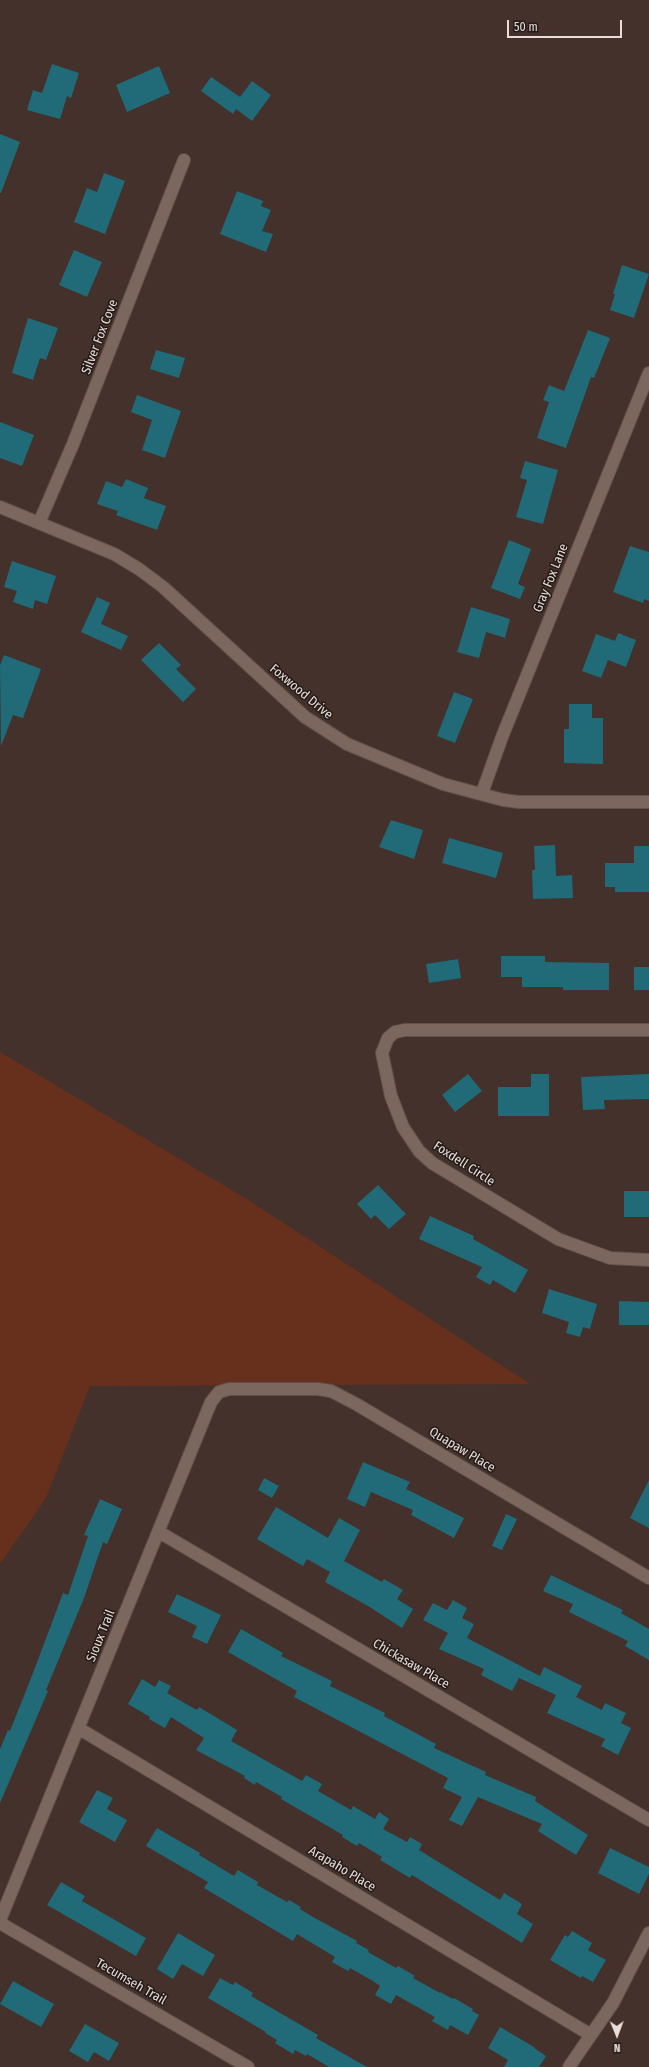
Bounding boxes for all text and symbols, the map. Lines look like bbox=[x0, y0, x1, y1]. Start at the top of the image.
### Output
scale bar bbox=[509, 12, 624, 38]
text: 50 m bbox=[514, 20, 538, 34]
street label: Silver Fox Cove bbox=[79, 297, 121, 377]
street label: Gray Fox Lane bbox=[530, 541, 572, 615]
street label: Foxwood Drive bbox=[266, 661, 336, 723]
street label: Foxdell Circle bbox=[430, 1138, 498, 1190]
street label: Quapaw Place bbox=[426, 1424, 498, 1476]
street label: Sioux Trail bbox=[83, 1608, 119, 1664]
street label: Chickasaw Place bbox=[370, 1636, 452, 1692]
street label: Arapaho Place bbox=[306, 1843, 378, 1895]
street label: Tecumseh Trail bbox=[93, 1956, 169, 2008]
north arrow bbox=[597, 2015, 637, 2055]
text: N bbox=[614, 2041, 621, 2054]

